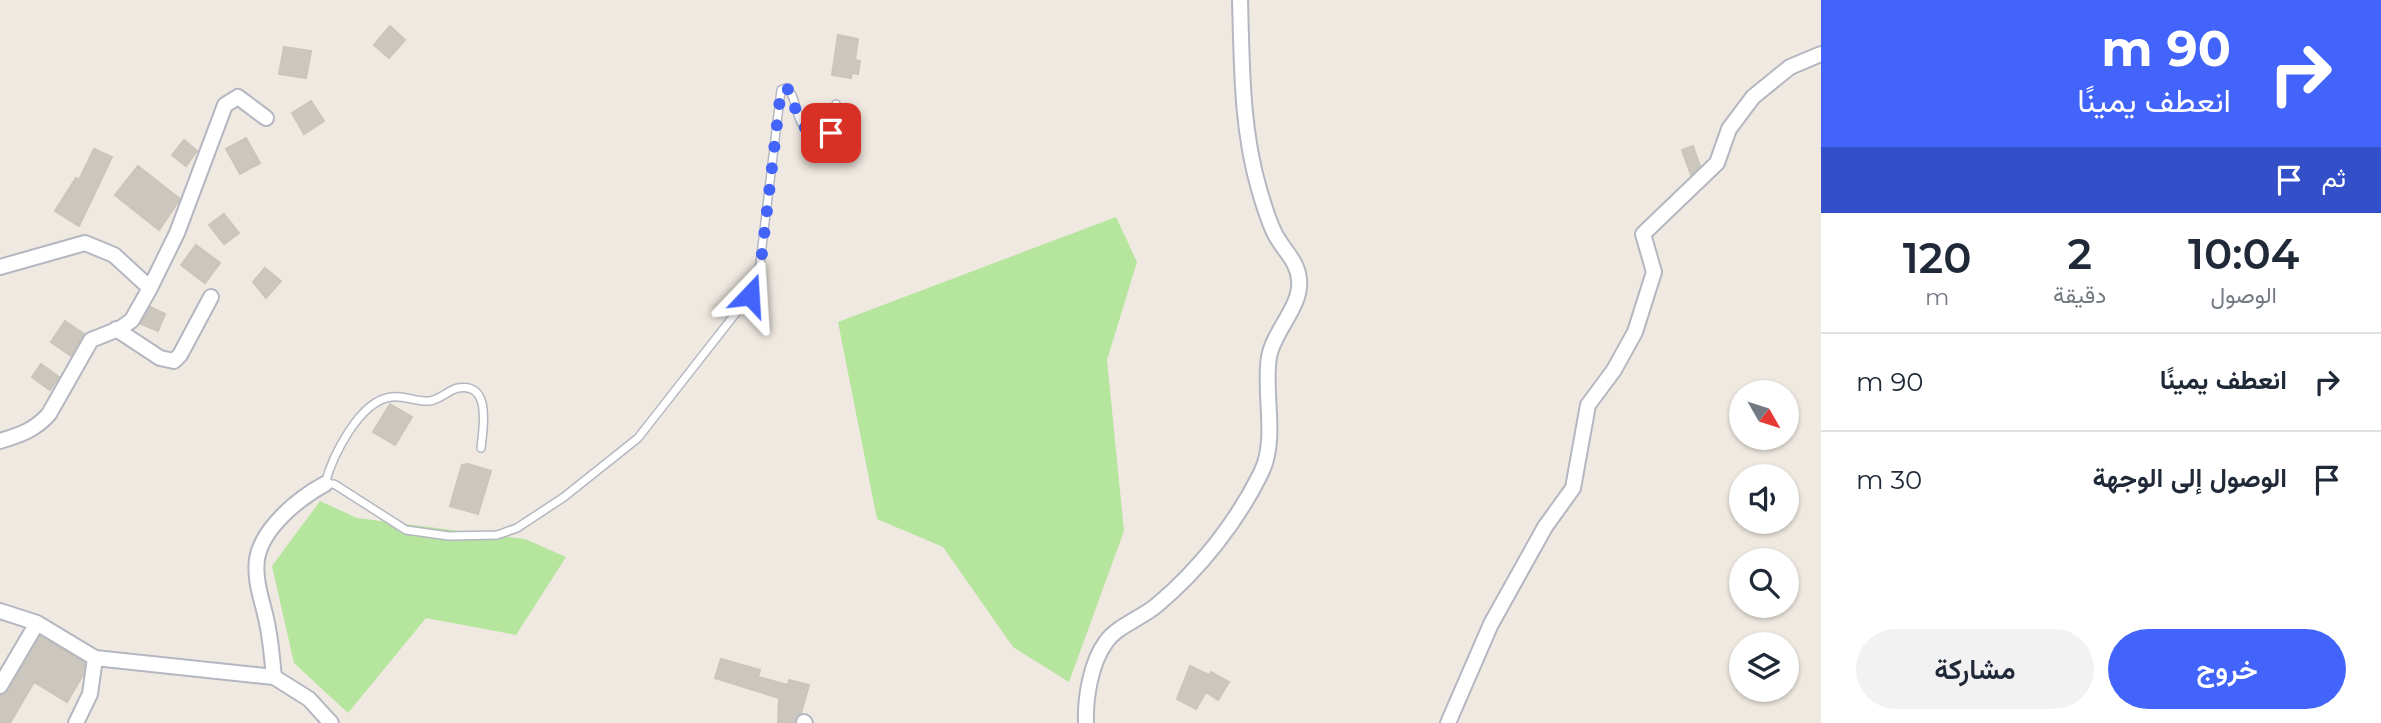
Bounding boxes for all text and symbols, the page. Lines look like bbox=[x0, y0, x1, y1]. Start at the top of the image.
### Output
text: 90 m bbox=[2101, 19, 2231, 78]
icon: right bbox=[2255, 28, 2346, 119]
text: انعطف يمينًا bbox=[2077, 81, 2231, 120]
pin bbox=[801, 103, 861, 163]
icon: arrive bbox=[812, 114, 850, 152]
icon: arrive bbox=[2270, 161, 2308, 199]
text: ثم bbox=[2322, 162, 2346, 194]
text: 2 bbox=[2068, 228, 2092, 280]
text: 10:04 bbox=[2188, 228, 2299, 280]
text: 120 bbox=[1903, 232, 1971, 284]
position arrow bbox=[713, 258, 787, 332]
text: دقيقة bbox=[2053, 281, 2106, 309]
text: الوصول bbox=[2210, 281, 2277, 309]
text: m bbox=[1925, 283, 1949, 311]
icon: right bbox=[2308, 363, 2346, 401]
text: انعطف يمينًا bbox=[2160, 364, 2287, 396]
text: 90 m bbox=[1856, 366, 1923, 398]
north arrow bbox=[1729, 380, 1799, 450]
map controls bbox=[1729, 380, 1799, 702]
icon: arrive bbox=[2308, 461, 2346, 499]
text: الوصول إلى الوجهة bbox=[2093, 462, 2287, 494]
button: sound bbox=[1729, 464, 1799, 534]
text: 30 m bbox=[1856, 464, 1922, 496]
button: search bbox=[1729, 548, 1799, 618]
button: مشاركة bbox=[1856, 629, 2094, 709]
button: خروج bbox=[2108, 629, 2346, 709]
button: layers bbox=[1729, 632, 1799, 702]

